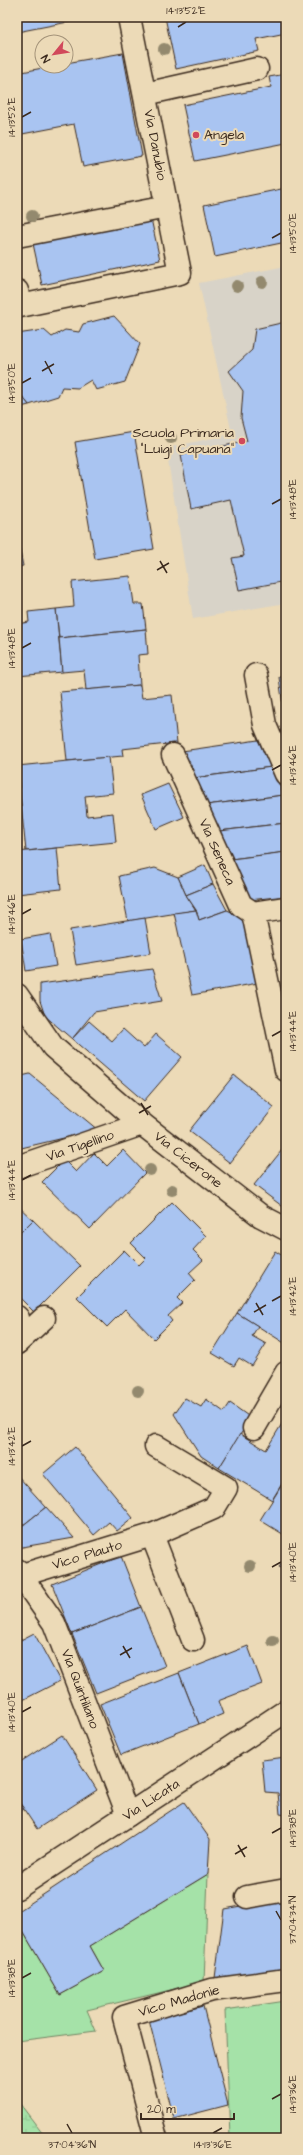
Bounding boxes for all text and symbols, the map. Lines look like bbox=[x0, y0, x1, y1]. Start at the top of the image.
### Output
text: 14°13'52"E bbox=[166, 4, 206, 18]
north arrow bbox=[34, 34, 74, 74]
text: N bbox=[38, 52, 54, 65]
text: 14°13'52"E bbox=[5, 97, 19, 137]
street label: Via Danubio bbox=[138, 108, 172, 182]
place label: Angela bbox=[204, 125, 244, 145]
marker: Angela bbox=[191, 130, 201, 140]
text: 14°13'50"E bbox=[286, 213, 300, 253]
text: 14°13'50"E bbox=[5, 363, 19, 403]
place label: Scuola Primaria "Luigi Capuana" bbox=[132, 423, 234, 459]
marker: Scuola Primaria "Luigi Capuana" bbox=[237, 436, 247, 446]
text: 14°13'48"E bbox=[286, 479, 300, 519]
text: 14°13'48"E bbox=[5, 628, 19, 668]
text: 14°13'46"E bbox=[286, 745, 300, 785]
street label: Via Seneca bbox=[193, 816, 241, 888]
text: 14°13'46"E bbox=[5, 894, 19, 934]
text: 14°13'44"E bbox=[286, 1011, 300, 1051]
street label: Via Tigellino bbox=[43, 1125, 117, 1167]
street label: Via Cicerone bbox=[149, 1127, 227, 1193]
text: 14°13'44"E bbox=[5, 1160, 19, 1200]
text: 14°13'42"E bbox=[286, 1276, 300, 1316]
text: 14°13'42"E bbox=[5, 1426, 19, 1466]
street label: Vico Plauto bbox=[50, 1535, 125, 1575]
text: 14°13'40"E bbox=[286, 1542, 300, 1582]
street label: Via Quintiliano bbox=[56, 1646, 104, 1732]
text: 14°13'40"E bbox=[5, 1692, 19, 1732]
street label: Via Licata bbox=[119, 1774, 183, 1826]
text: 14°13'38"E bbox=[286, 1809, 300, 1847]
text: 37°04'34"N bbox=[286, 1896, 300, 1944]
text: 14°13'38"E bbox=[5, 1959, 19, 1997]
street label: Vico Madonie bbox=[136, 1980, 222, 2022]
text: 14°13'36"E bbox=[286, 2075, 300, 2113]
scale bar bbox=[141, 2095, 234, 2121]
text: 20 m bbox=[147, 2101, 176, 2118]
text: 37°04'36"N bbox=[48, 2138, 96, 2152]
text: 14°13'36"E bbox=[194, 2138, 232, 2152]

